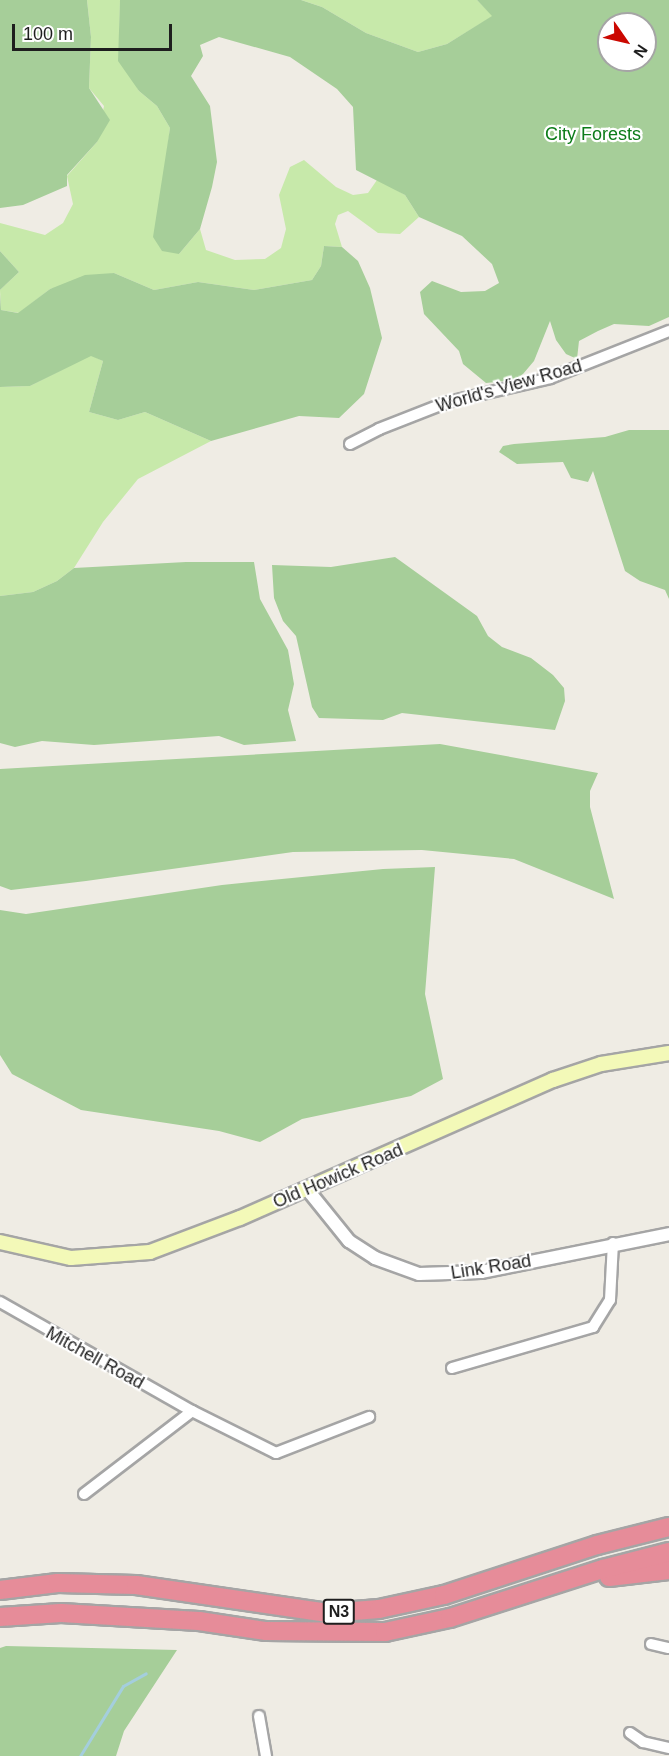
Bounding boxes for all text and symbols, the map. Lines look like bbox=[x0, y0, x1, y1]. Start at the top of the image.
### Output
scale bar bbox=[15, 12, 176, 50]
north arrow bbox=[597, 12, 657, 72]
text: 100 m bbox=[23, 24, 73, 44]
text: N bbox=[630, 42, 651, 61]
park label: City Forests bbox=[545, 123, 641, 145]
street label: World's View Road bbox=[434, 355, 584, 417]
street label: Old Howick Road bbox=[270, 1139, 406, 1213]
street label: Link Road bbox=[449, 1250, 533, 1284]
street label: Mitchell Road bbox=[42, 1322, 148, 1394]
road number: N3 bbox=[322, 1599, 356, 1625]

